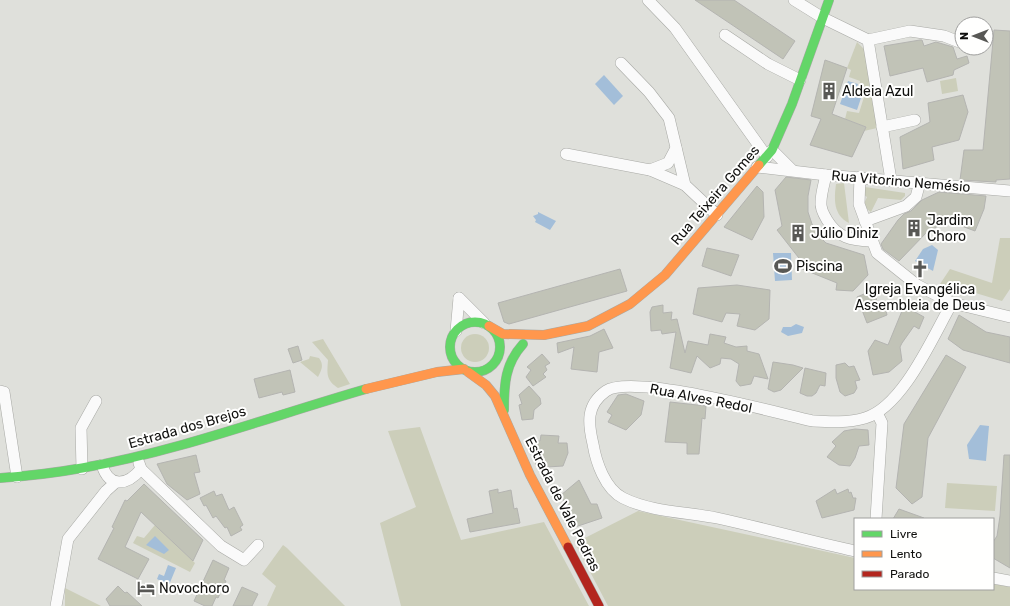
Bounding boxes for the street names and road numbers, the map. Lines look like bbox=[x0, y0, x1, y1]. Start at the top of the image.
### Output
street label: Rua Teixeira Gomes bbox=[668, 142, 763, 249]
street label: Rua Vitorino Nemésio bbox=[831, 167, 971, 196]
street label: Rua Alves Redol bbox=[648, 380, 753, 417]
street label: Estrada dos Brejos bbox=[126, 403, 248, 452]
street label: Estrada de Vale Pedras bbox=[521, 434, 604, 574]

